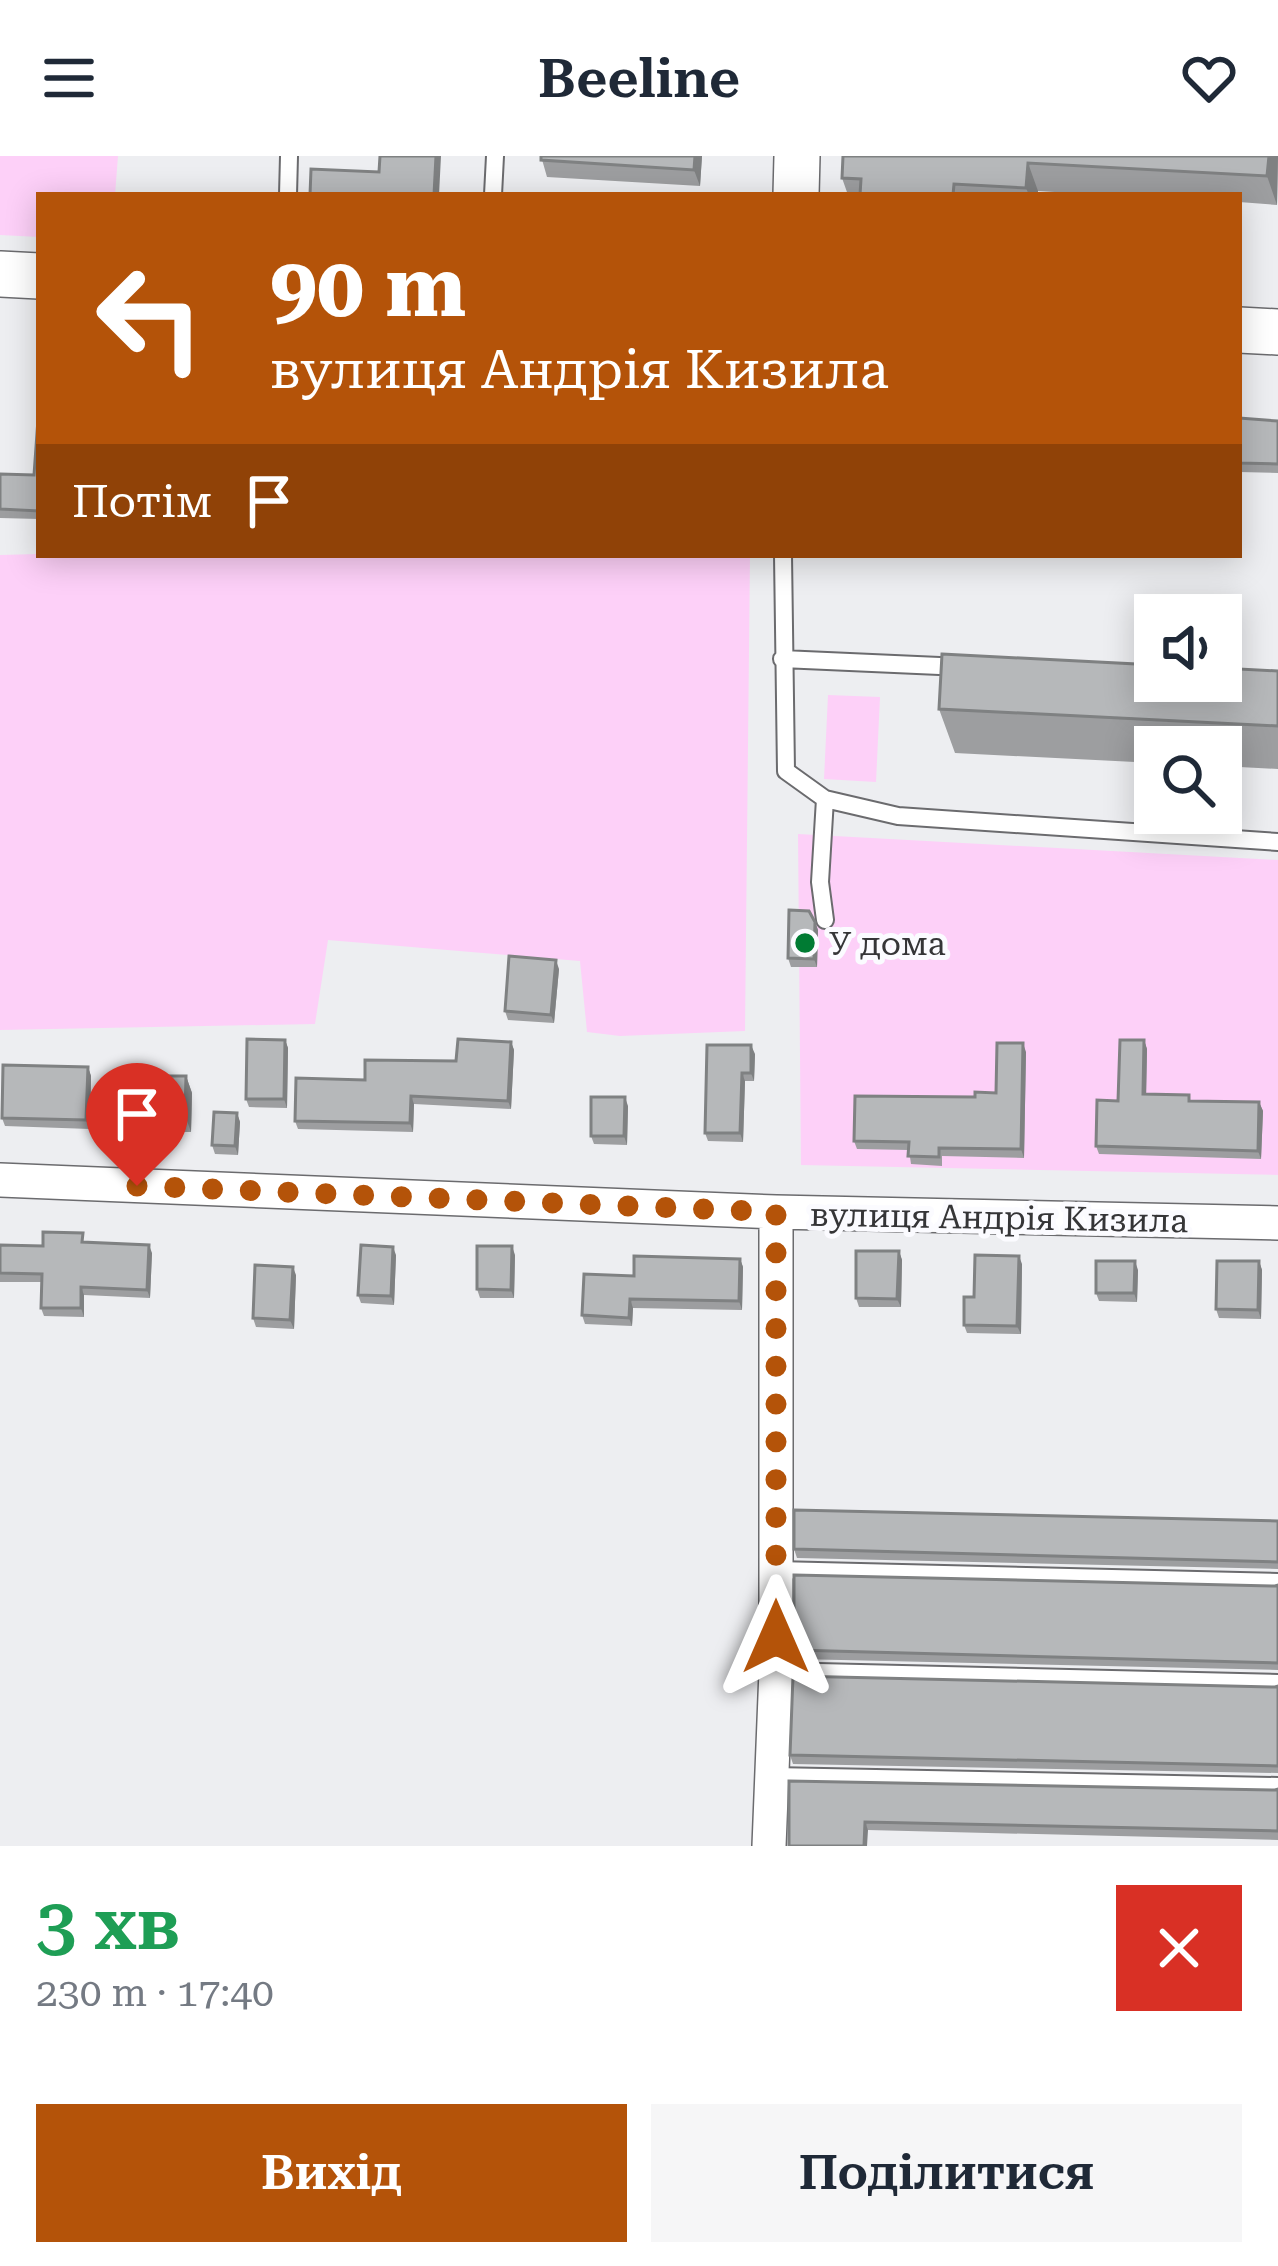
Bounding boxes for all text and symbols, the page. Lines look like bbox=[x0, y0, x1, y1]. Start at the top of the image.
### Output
icon: menu bbox=[36, 45, 102, 111]
icon: heart bbox=[1176, 45, 1242, 111]
text: Beeline bbox=[538, 47, 740, 110]
text: 90 m bbox=[270, 238, 466, 336]
icon: left bbox=[72, 240, 228, 396]
text: вулиця Андрія Кизила bbox=[270, 338, 889, 401]
icon: arrive bbox=[236, 468, 302, 534]
text: Потім bbox=[72, 475, 212, 528]
map controls bbox=[1134, 594, 1242, 834]
button: sound bbox=[1134, 594, 1242, 702]
button: search bbox=[1134, 726, 1242, 834]
place label: У дома bbox=[829, 924, 946, 963]
marker: У дома bbox=[792, 930, 818, 956]
pin bbox=[86, 1063, 188, 1186]
icon: arrive bbox=[104, 1081, 170, 1147]
street label: вулиця Андрія Кизила bbox=[810, 1195, 1188, 1240]
position arrow bbox=[713, 1574, 839, 1700]
text: 3 хв bbox=[36, 1882, 180, 1967]
button: close bbox=[1116, 1885, 1242, 2011]
text: 230 m · 17:40 bbox=[36, 1970, 274, 2016]
button: Вихід bbox=[36, 2104, 627, 2242]
button: Поділитися bbox=[651, 2104, 1242, 2242]

